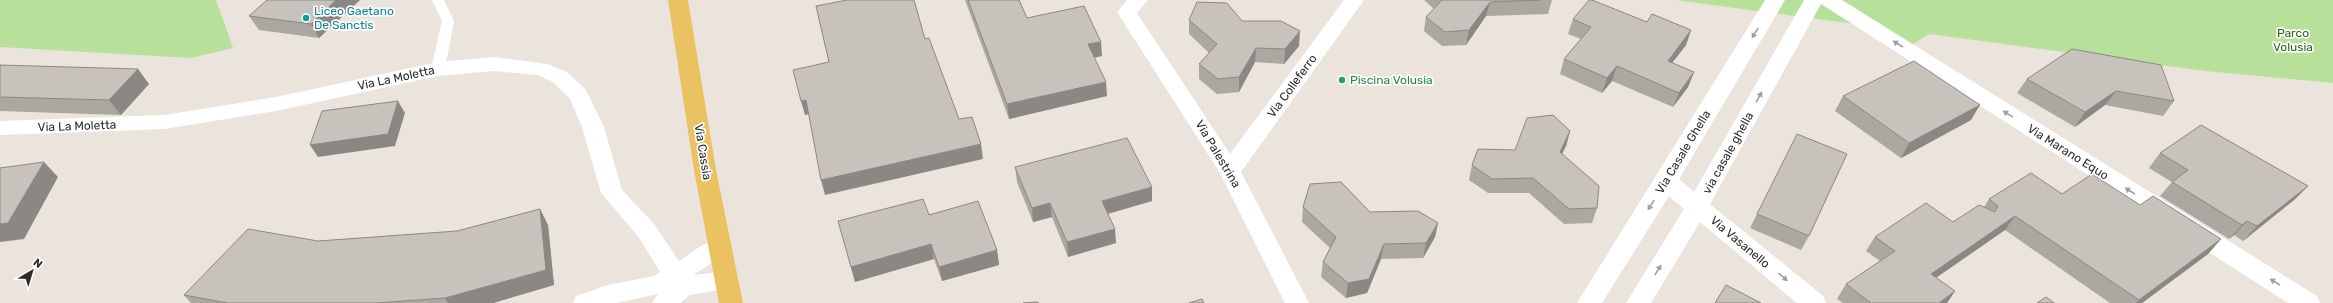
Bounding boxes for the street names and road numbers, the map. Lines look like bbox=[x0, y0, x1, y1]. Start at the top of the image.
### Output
street label: Via Colleferro bbox=[1264, 52, 1320, 120]
street label: Via La Moletta bbox=[356, 63, 436, 93]
street label: Via Casale Ghella bbox=[1653, 108, 1713, 196]
street label: via casale ghella bbox=[1700, 110, 1756, 196]
street label: Via La Moletta bbox=[37, 118, 117, 134]
street label: Via Palestrina bbox=[1192, 118, 1244, 190]
street label: Via Marano Equo bbox=[2025, 121, 2111, 183]
street label: Via Cassia bbox=[692, 123, 714, 181]
street label: Via Vasanello bbox=[1707, 213, 1773, 271]

